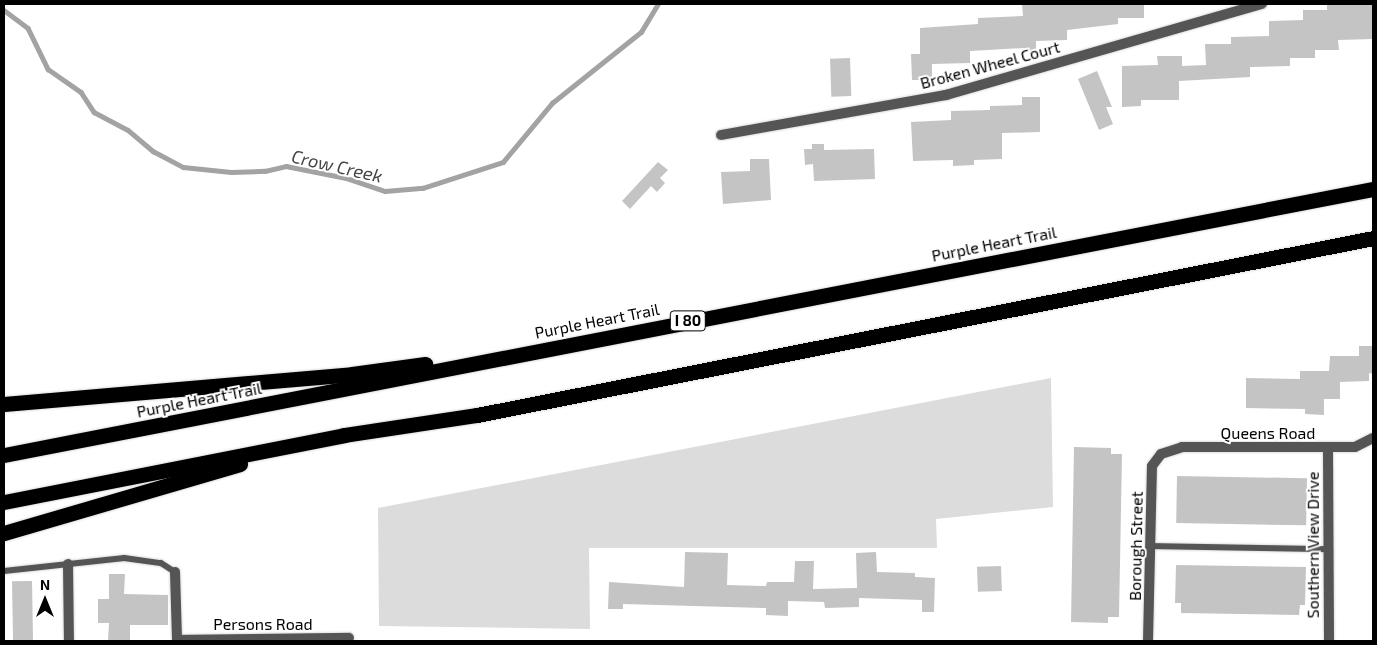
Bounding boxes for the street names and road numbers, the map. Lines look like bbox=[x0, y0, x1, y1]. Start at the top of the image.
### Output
street label: Broken Wheel Court bbox=[918, 37, 1062, 93]
street label: Purple Heart Trail bbox=[930, 222, 1058, 266]
street label: Purple Heart Trail bbox=[533, 299, 661, 343]
road number: I 80 bbox=[669, 308, 707, 334]
street label: Purple Heart Trail bbox=[135, 378, 263, 422]
street label: Queens Road bbox=[1221, 423, 1315, 443]
street label: Southern View Drive bbox=[1303, 471, 1323, 619]
street label: Borough Street bbox=[1125, 491, 1147, 601]
street label: Persons Road bbox=[213, 614, 313, 634]

